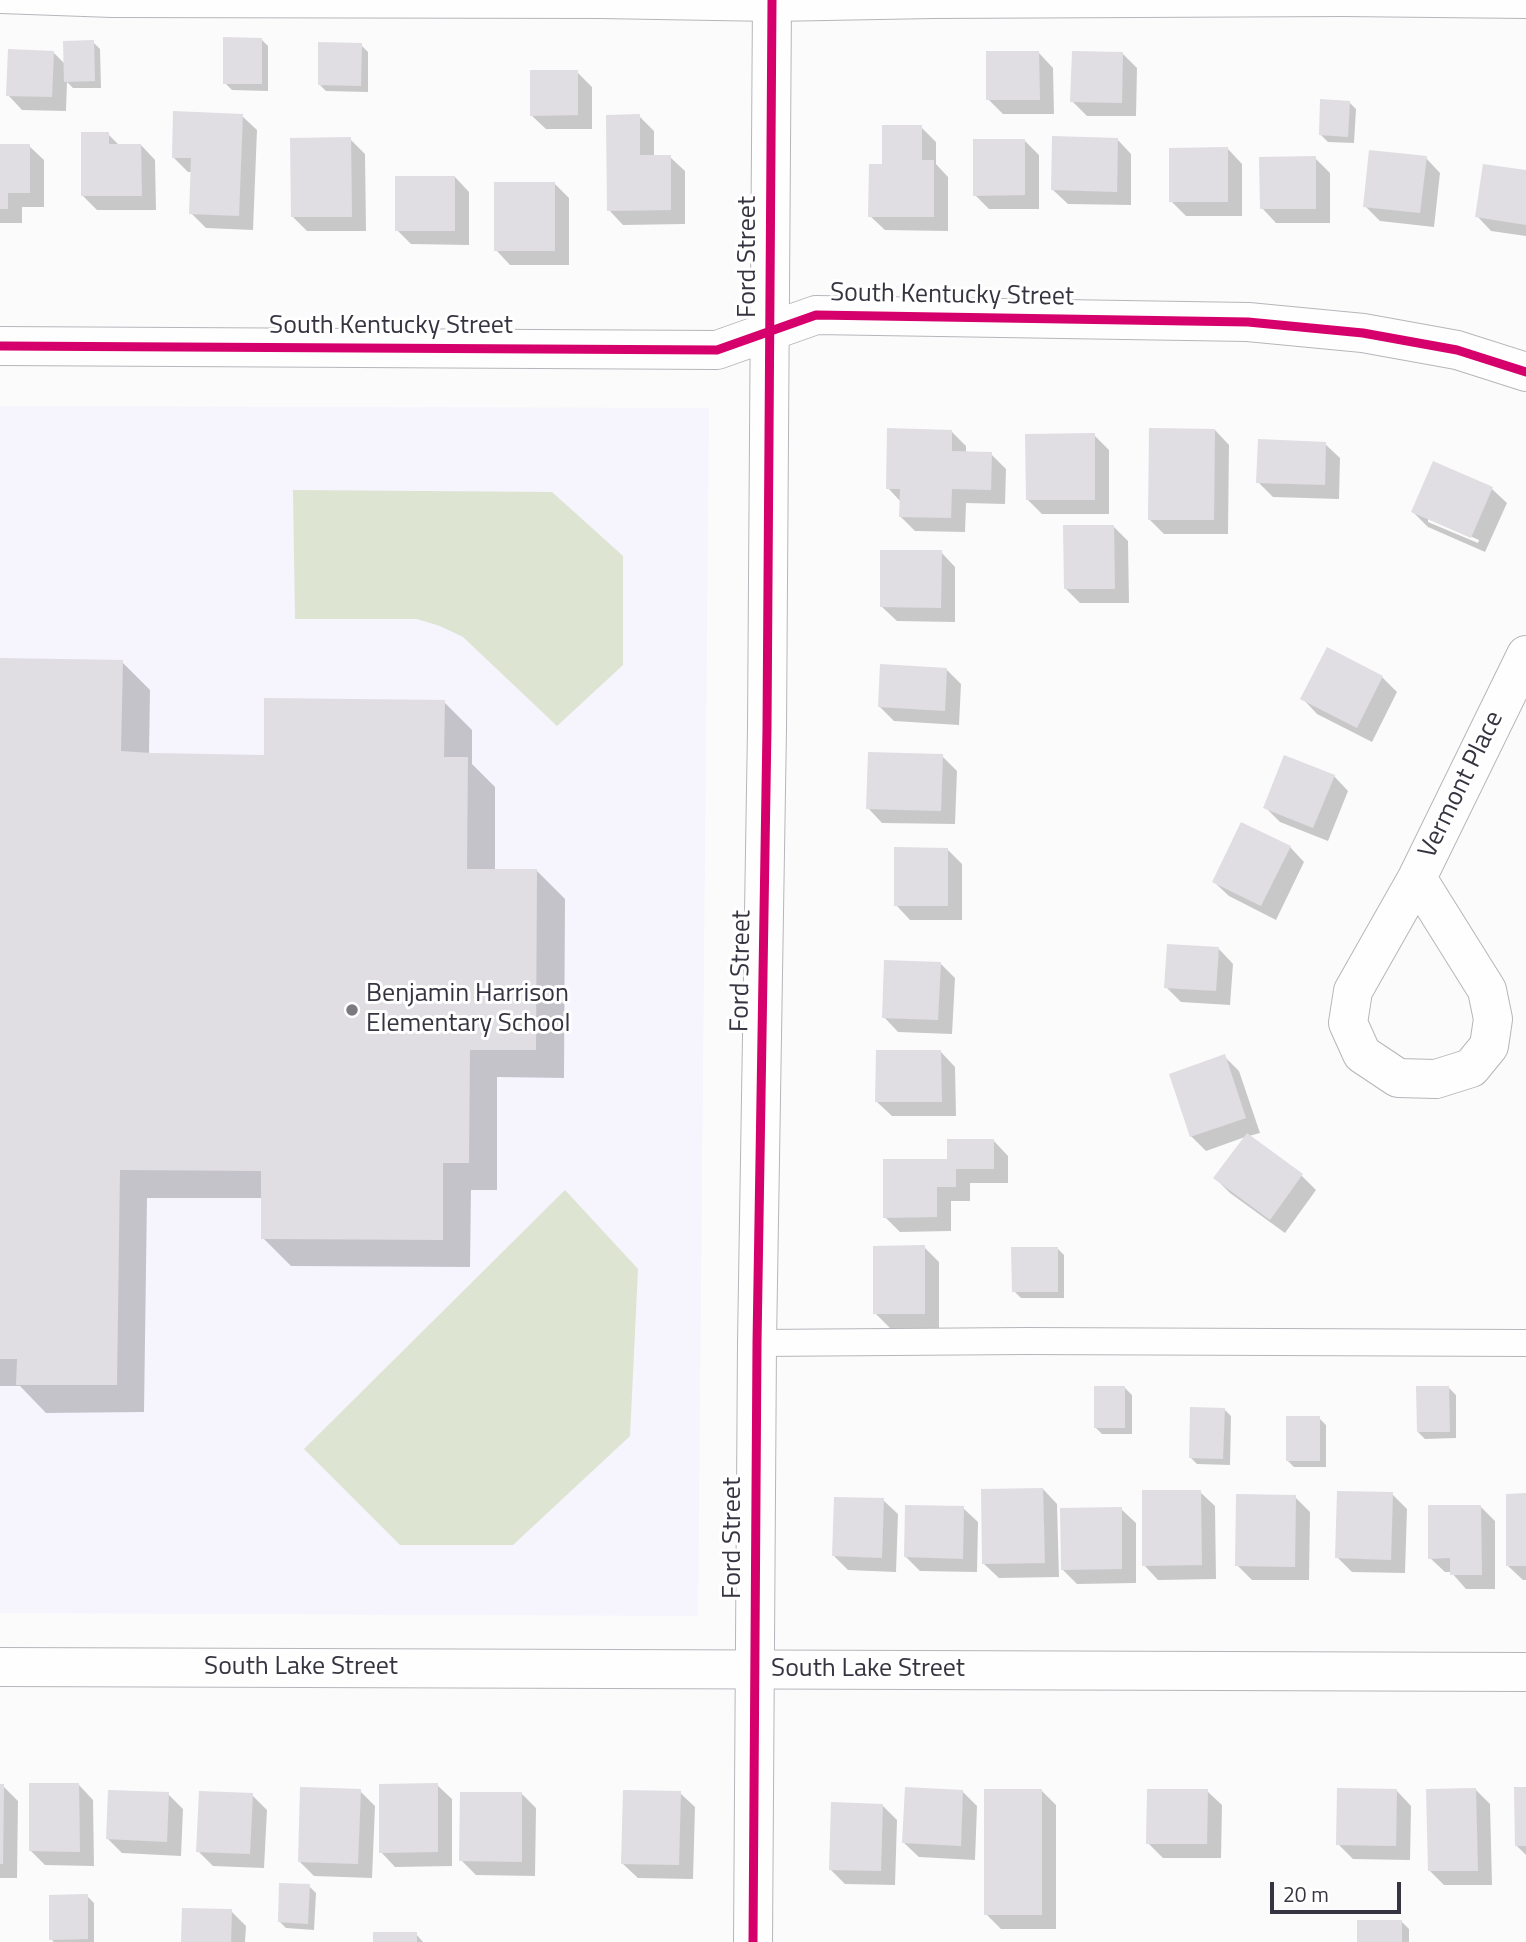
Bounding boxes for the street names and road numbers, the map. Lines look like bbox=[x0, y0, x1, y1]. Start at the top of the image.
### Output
street label: Ford Street bbox=[733, 196, 765, 318]
street label: South Kentucky Street bbox=[830, 278, 1074, 314]
street label: South Kentucky Street bbox=[269, 311, 513, 343]
street label: Vermont Place bbox=[1413, 707, 1511, 863]
street label: Ford Street bbox=[725, 910, 759, 1032]
street label: Ford Street bbox=[718, 1477, 750, 1599]
street label: South Lake Street bbox=[204, 1652, 398, 1684]
street label: South Lake Street bbox=[771, 1654, 965, 1686]

